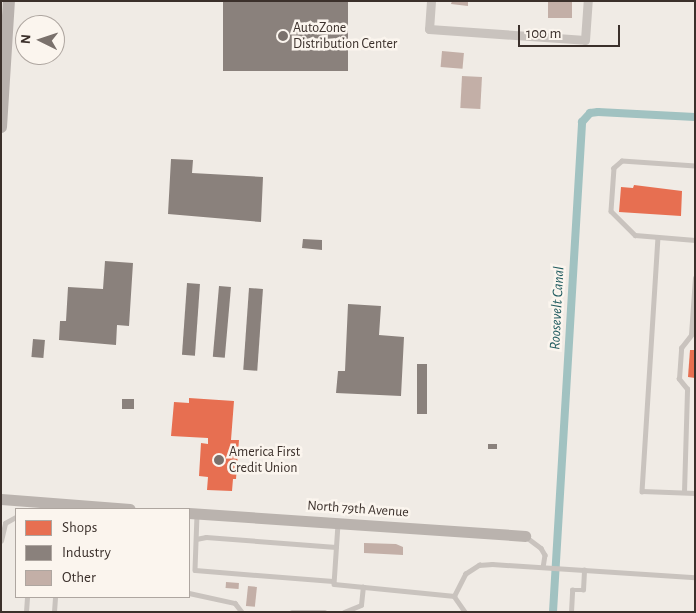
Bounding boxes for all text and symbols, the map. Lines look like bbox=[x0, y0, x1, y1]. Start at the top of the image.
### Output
north arrow bbox=[15, 15, 65, 65]
scale bar bbox=[521, 15, 624, 47]
place label: AutoZone Distribution Center bbox=[293, 20, 397, 52]
text: 100 m bbox=[526, 26, 561, 41]
marker: AutoZone Distribution Center bbox=[277, 30, 289, 42]
text: N bbox=[19, 34, 33, 44]
water label: Roosevelt Canal bbox=[546, 266, 568, 350]
place label: America First Credit Union bbox=[229, 444, 300, 477]
marker: America First Credit Union bbox=[213, 454, 225, 466]
street label: North 79th Avenue bbox=[307, 497, 409, 521]
legend bbox=[15, 508, 190, 598]
text: Shops bbox=[62, 520, 97, 535]
text: Industry bbox=[62, 545, 111, 560]
text: Other bbox=[62, 570, 96, 585]

